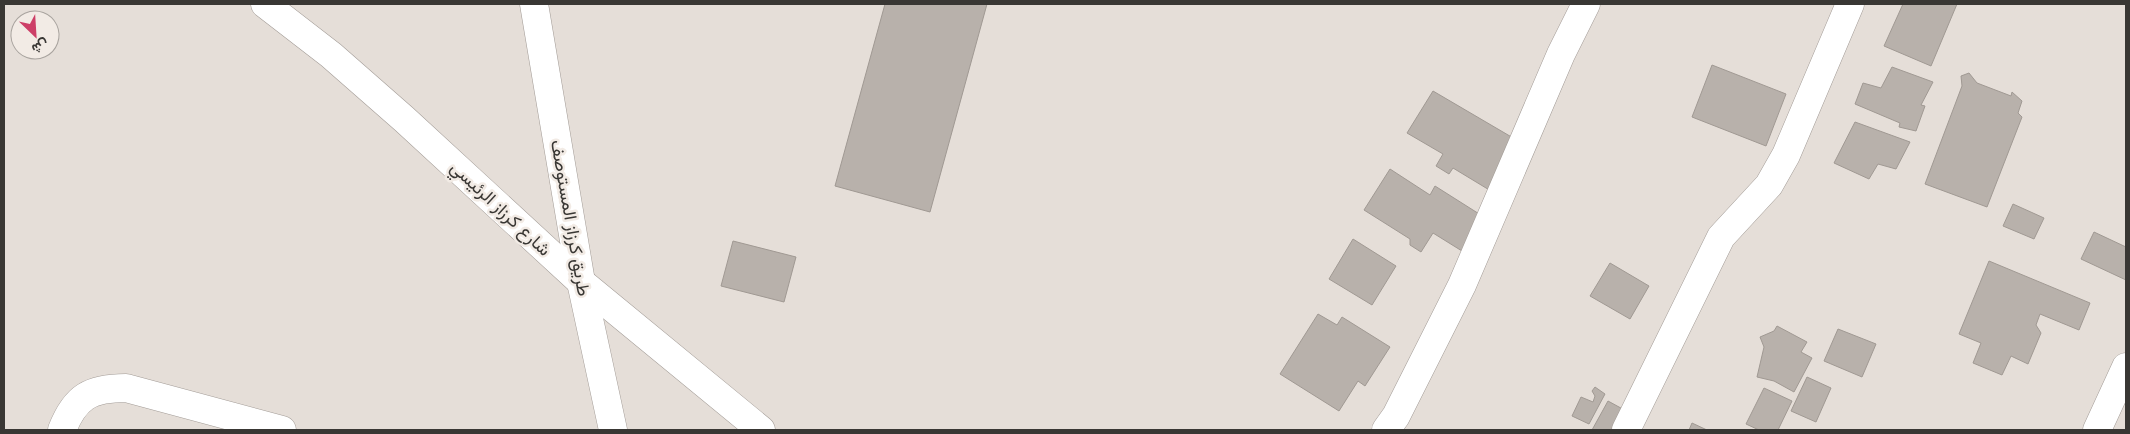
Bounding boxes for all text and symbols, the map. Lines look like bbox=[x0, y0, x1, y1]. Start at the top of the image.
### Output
north arrow bbox=[10, 10, 60, 60]
text: ش bbox=[29, 35, 52, 59]
street label: طريق كرزاز المستوصف bbox=[546, 138, 596, 298]
street label: شارع كرزاز الرئيسي bbox=[443, 155, 556, 263]

